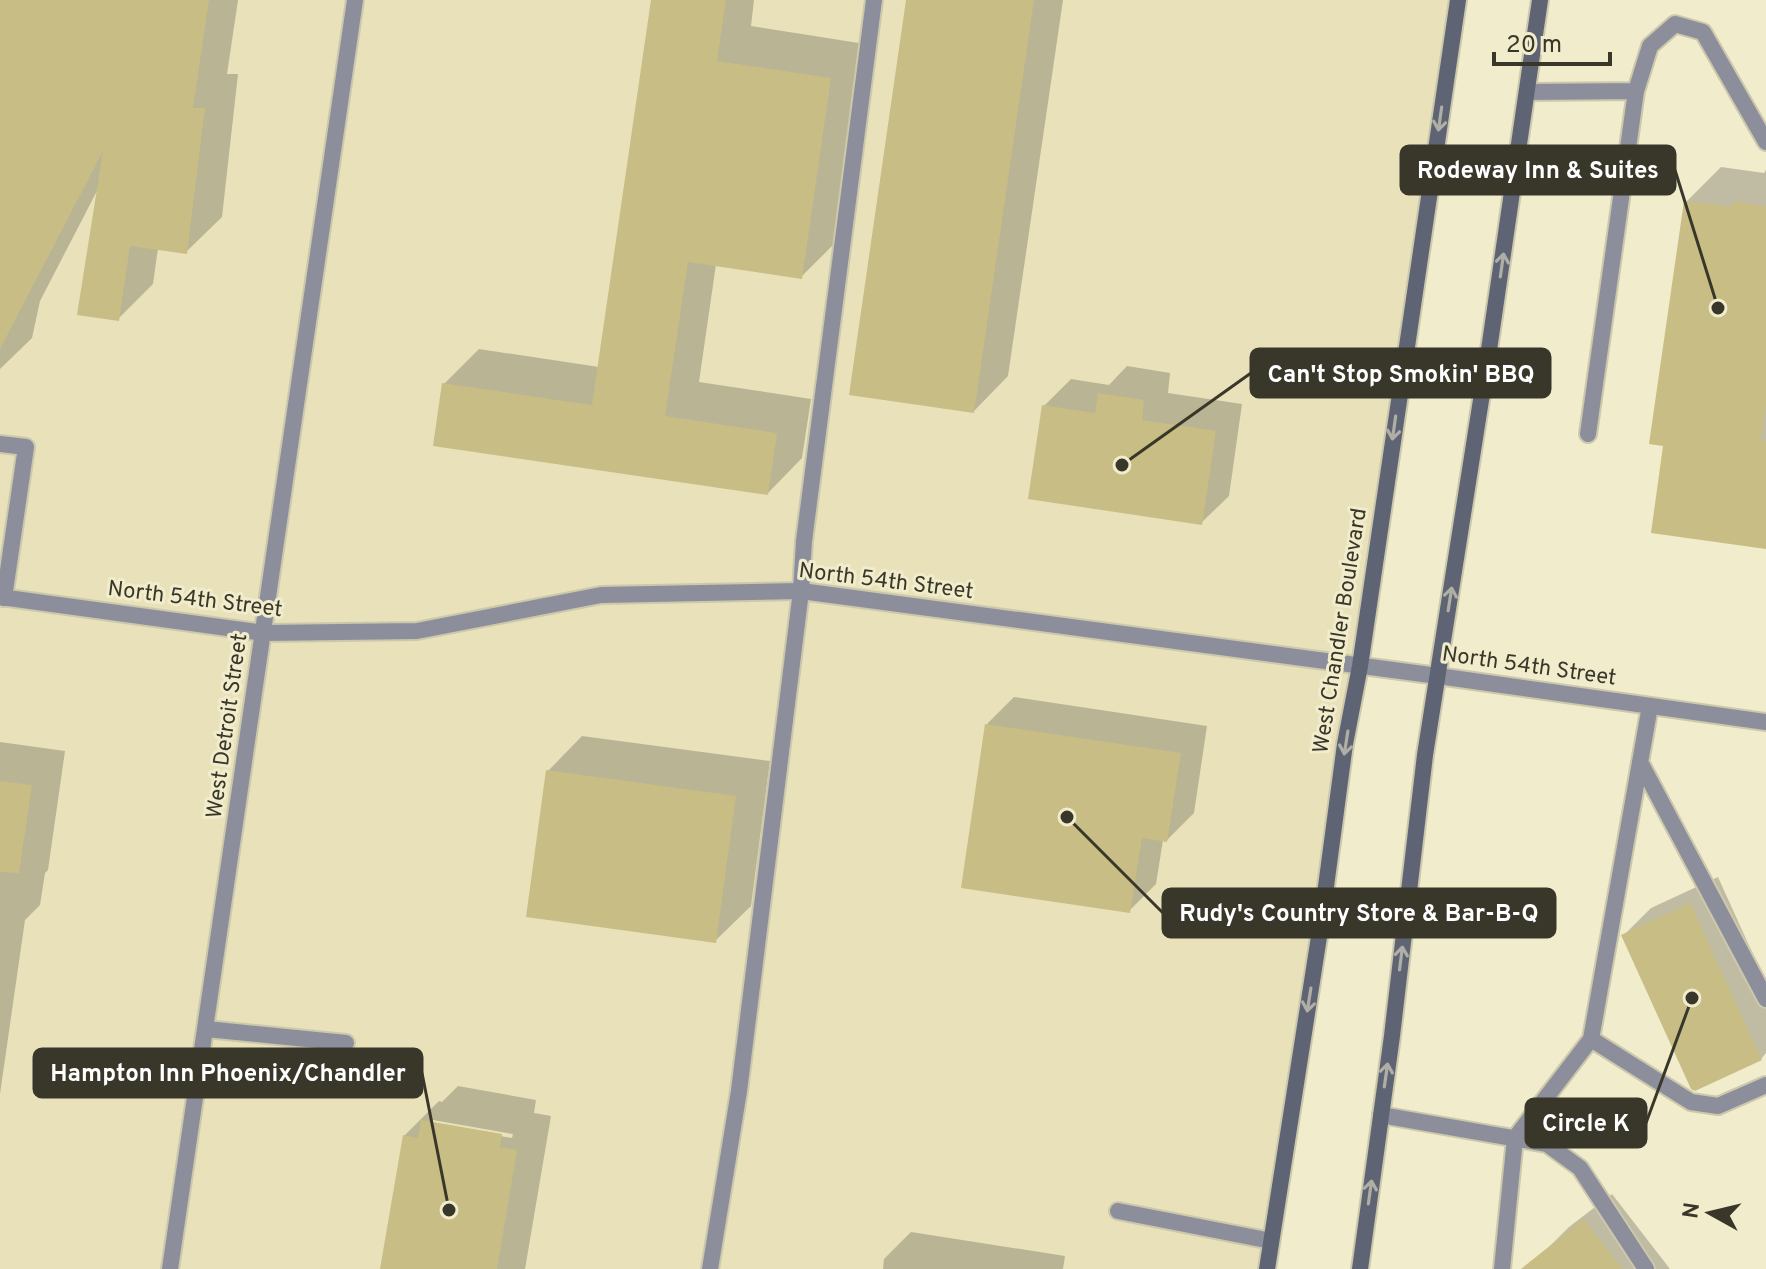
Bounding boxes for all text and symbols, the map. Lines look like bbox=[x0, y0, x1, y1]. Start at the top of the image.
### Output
scale bar bbox=[1494, 16, 1610, 66]
text: 20 m bbox=[1506, 31, 1562, 61]
one-way arrow bbox=[1432, 106, 1447, 131]
callout: Rodeway Inn & Suites bbox=[1401, 146, 1675, 194]
text: Rodeway Inn & Suites bbox=[1417, 157, 1659, 187]
one-way arrow bbox=[1495, 253, 1510, 279]
callout: Can't Stop Smokin' BBQ bbox=[1251, 349, 1550, 397]
text: Can't Stop Smokin' BBQ bbox=[1267, 361, 1535, 391]
one-way arrow bbox=[1386, 415, 1401, 440]
street label: West Chandler Boulevard bbox=[1308, 506, 1374, 756]
street label: North 54th Street bbox=[797, 558, 975, 606]
street label: North 54th Street bbox=[106, 576, 284, 624]
one-way arrow bbox=[1444, 586, 1459, 612]
street label: West Detroit Street bbox=[202, 632, 254, 820]
street label: North 54th Street bbox=[1440, 641, 1618, 693]
one-way arrow bbox=[1338, 730, 1353, 755]
callout: Rudy's Country Store & Bar-B-Q bbox=[1163, 889, 1555, 937]
text: Rudy's Country Store & Bar-B-Q bbox=[1179, 900, 1539, 930]
one-way arrow bbox=[1393, 945, 1408, 972]
one-way arrow bbox=[1301, 987, 1316, 1013]
callout: Hampton Inn Phoenix/Chandler bbox=[34, 1049, 422, 1097]
text: Hampton Inn Phoenix/Chandler bbox=[50, 1060, 406, 1090]
one-way arrow bbox=[1379, 1063, 1394, 1088]
callout: Circle K bbox=[1526, 1099, 1646, 1147]
text: Circle K bbox=[1542, 1110, 1630, 1140]
north arrow bbox=[1670, 1173, 1750, 1253]
one-way arrow bbox=[1363, 1179, 1378, 1206]
text: N bbox=[1678, 1201, 1707, 1220]

